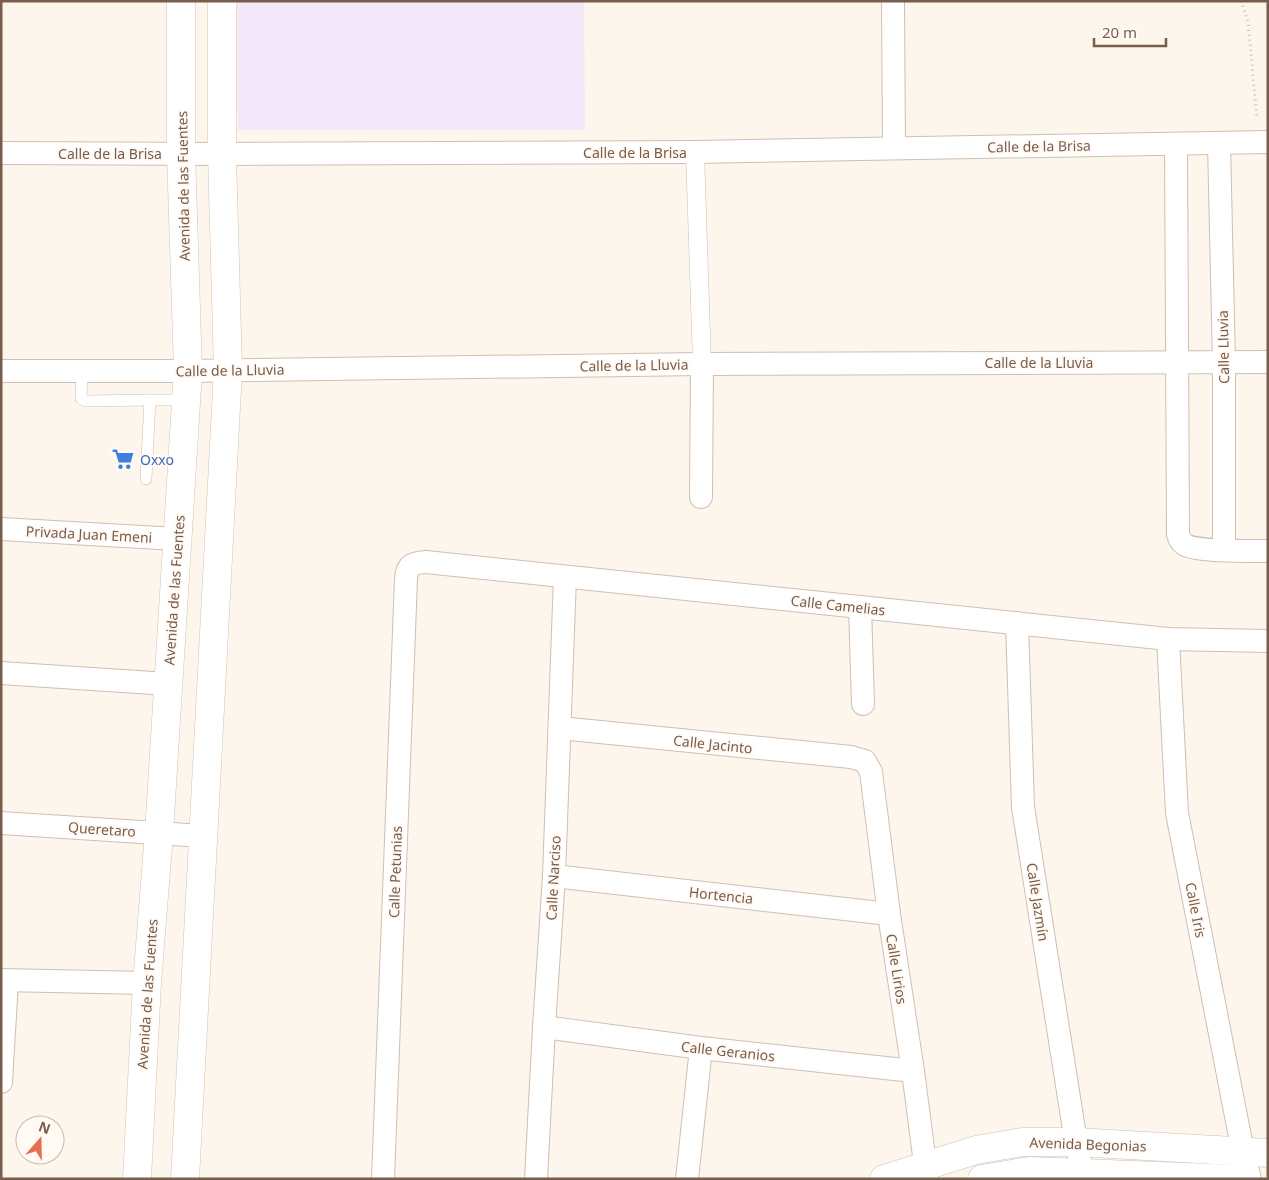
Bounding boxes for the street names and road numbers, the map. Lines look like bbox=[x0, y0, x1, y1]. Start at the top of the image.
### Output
street label: Avenida de las Fuentes bbox=[172, 110, 194, 261]
street label: Calle de la Brisa bbox=[987, 136, 1091, 156]
street label: Calle de la Brisa bbox=[583, 143, 687, 162]
street label: Calle de la Brisa bbox=[58, 144, 162, 163]
street label: Calle Lluvia bbox=[1213, 310, 1233, 384]
street label: Calle de la Lluvia bbox=[985, 353, 1093, 372]
street label: Calle de la Lluvia bbox=[579, 355, 689, 375]
street label: Calle de la Lluvia bbox=[175, 360, 285, 380]
street label: Avenida de las Fuentes bbox=[159, 514, 189, 666]
street label: Privada Juan Emeni bbox=[25, 521, 153, 547]
street label: Calle Camelias bbox=[790, 591, 886, 619]
street label: Calle Jacinto bbox=[672, 730, 754, 758]
street label: Queretaro bbox=[68, 817, 136, 841]
street label: Calle Petunias bbox=[384, 825, 406, 918]
street label: Calle Narciso bbox=[541, 835, 565, 921]
street label: Calle Jazmín bbox=[1022, 861, 1054, 943]
street label: Calle Iris bbox=[1181, 881, 1211, 940]
street label: Hortencia bbox=[688, 882, 754, 908]
street label: Avenida de las Fuentes bbox=[132, 918, 162, 1070]
street label: Calle Lirios bbox=[882, 932, 912, 1006]
street label: Calle Geranios bbox=[680, 1037, 776, 1065]
street label: Avenida Begonias bbox=[1029, 1132, 1147, 1156]

